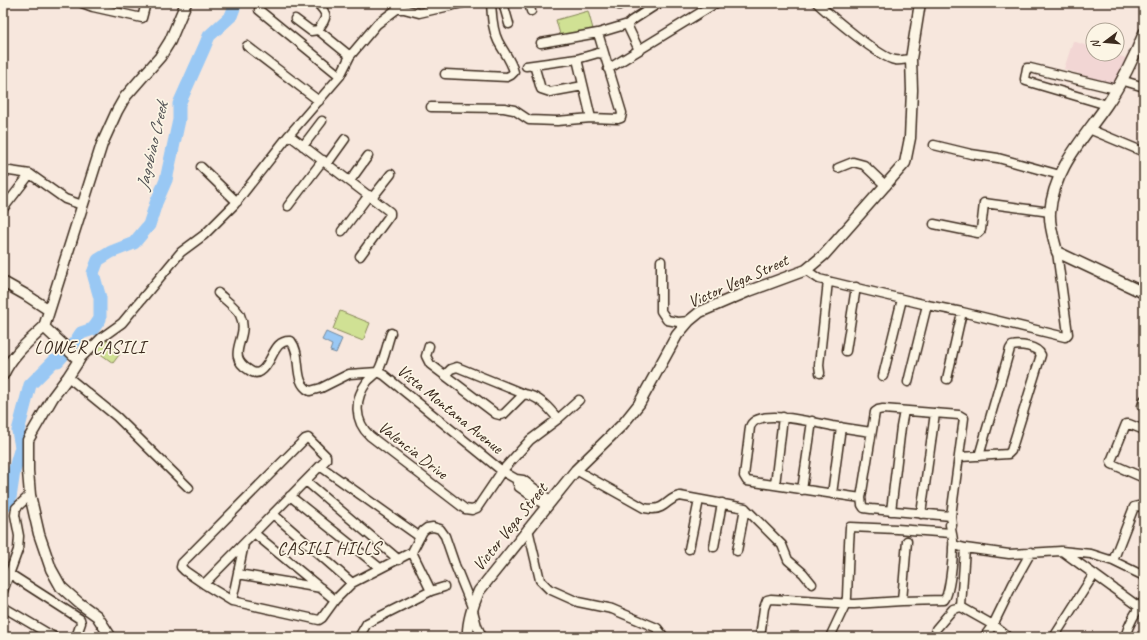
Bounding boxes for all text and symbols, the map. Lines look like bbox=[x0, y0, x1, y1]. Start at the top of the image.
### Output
north arrow bbox=[1085, 22, 1125, 62]
text: N bbox=[1087, 37, 1103, 50]
water label: Jagobiao Creek bbox=[131, 97, 173, 194]
street label: Victor Vega Street bbox=[685, 249, 793, 312]
district label: LOWER CASILI bbox=[34, 336, 149, 358]
street label: Vista Montana Avenue bbox=[393, 360, 508, 459]
street label: Valencia Drive bbox=[374, 416, 453, 485]
street label: Victor Vega Street bbox=[468, 477, 553, 575]
district label: CASILI HILLS bbox=[277, 537, 383, 559]

